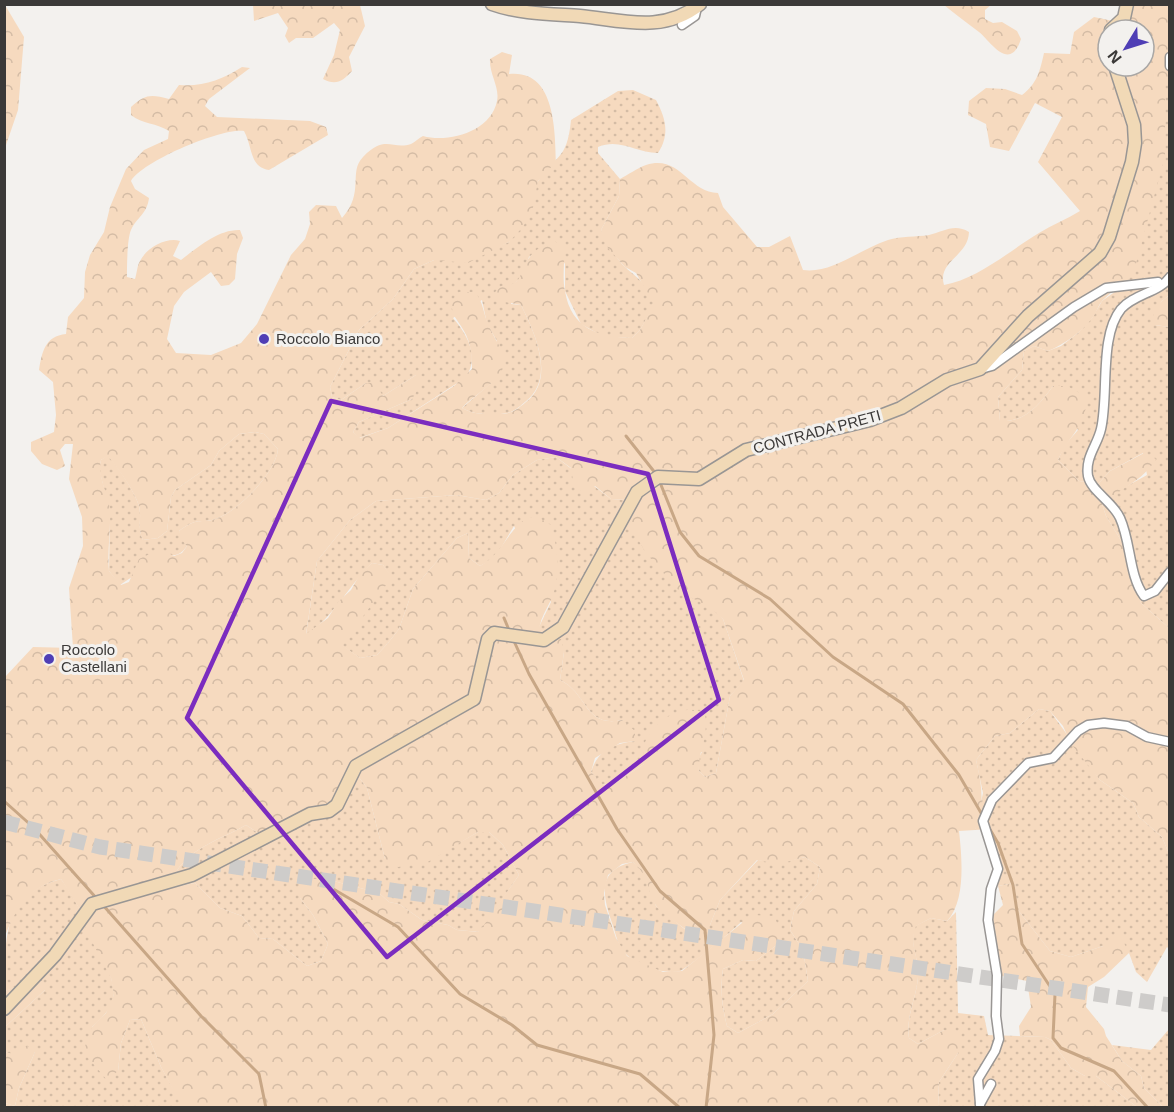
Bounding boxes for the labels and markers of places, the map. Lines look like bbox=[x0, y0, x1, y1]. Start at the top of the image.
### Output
place label: Roccolo Bianco bbox=[276, 330, 380, 347]
marker: Roccolo Bianco bbox=[257, 332, 271, 346]
place label: Roccolo Castellani bbox=[61, 641, 127, 675]
marker: Roccolo Castellani bbox=[42, 652, 56, 666]

